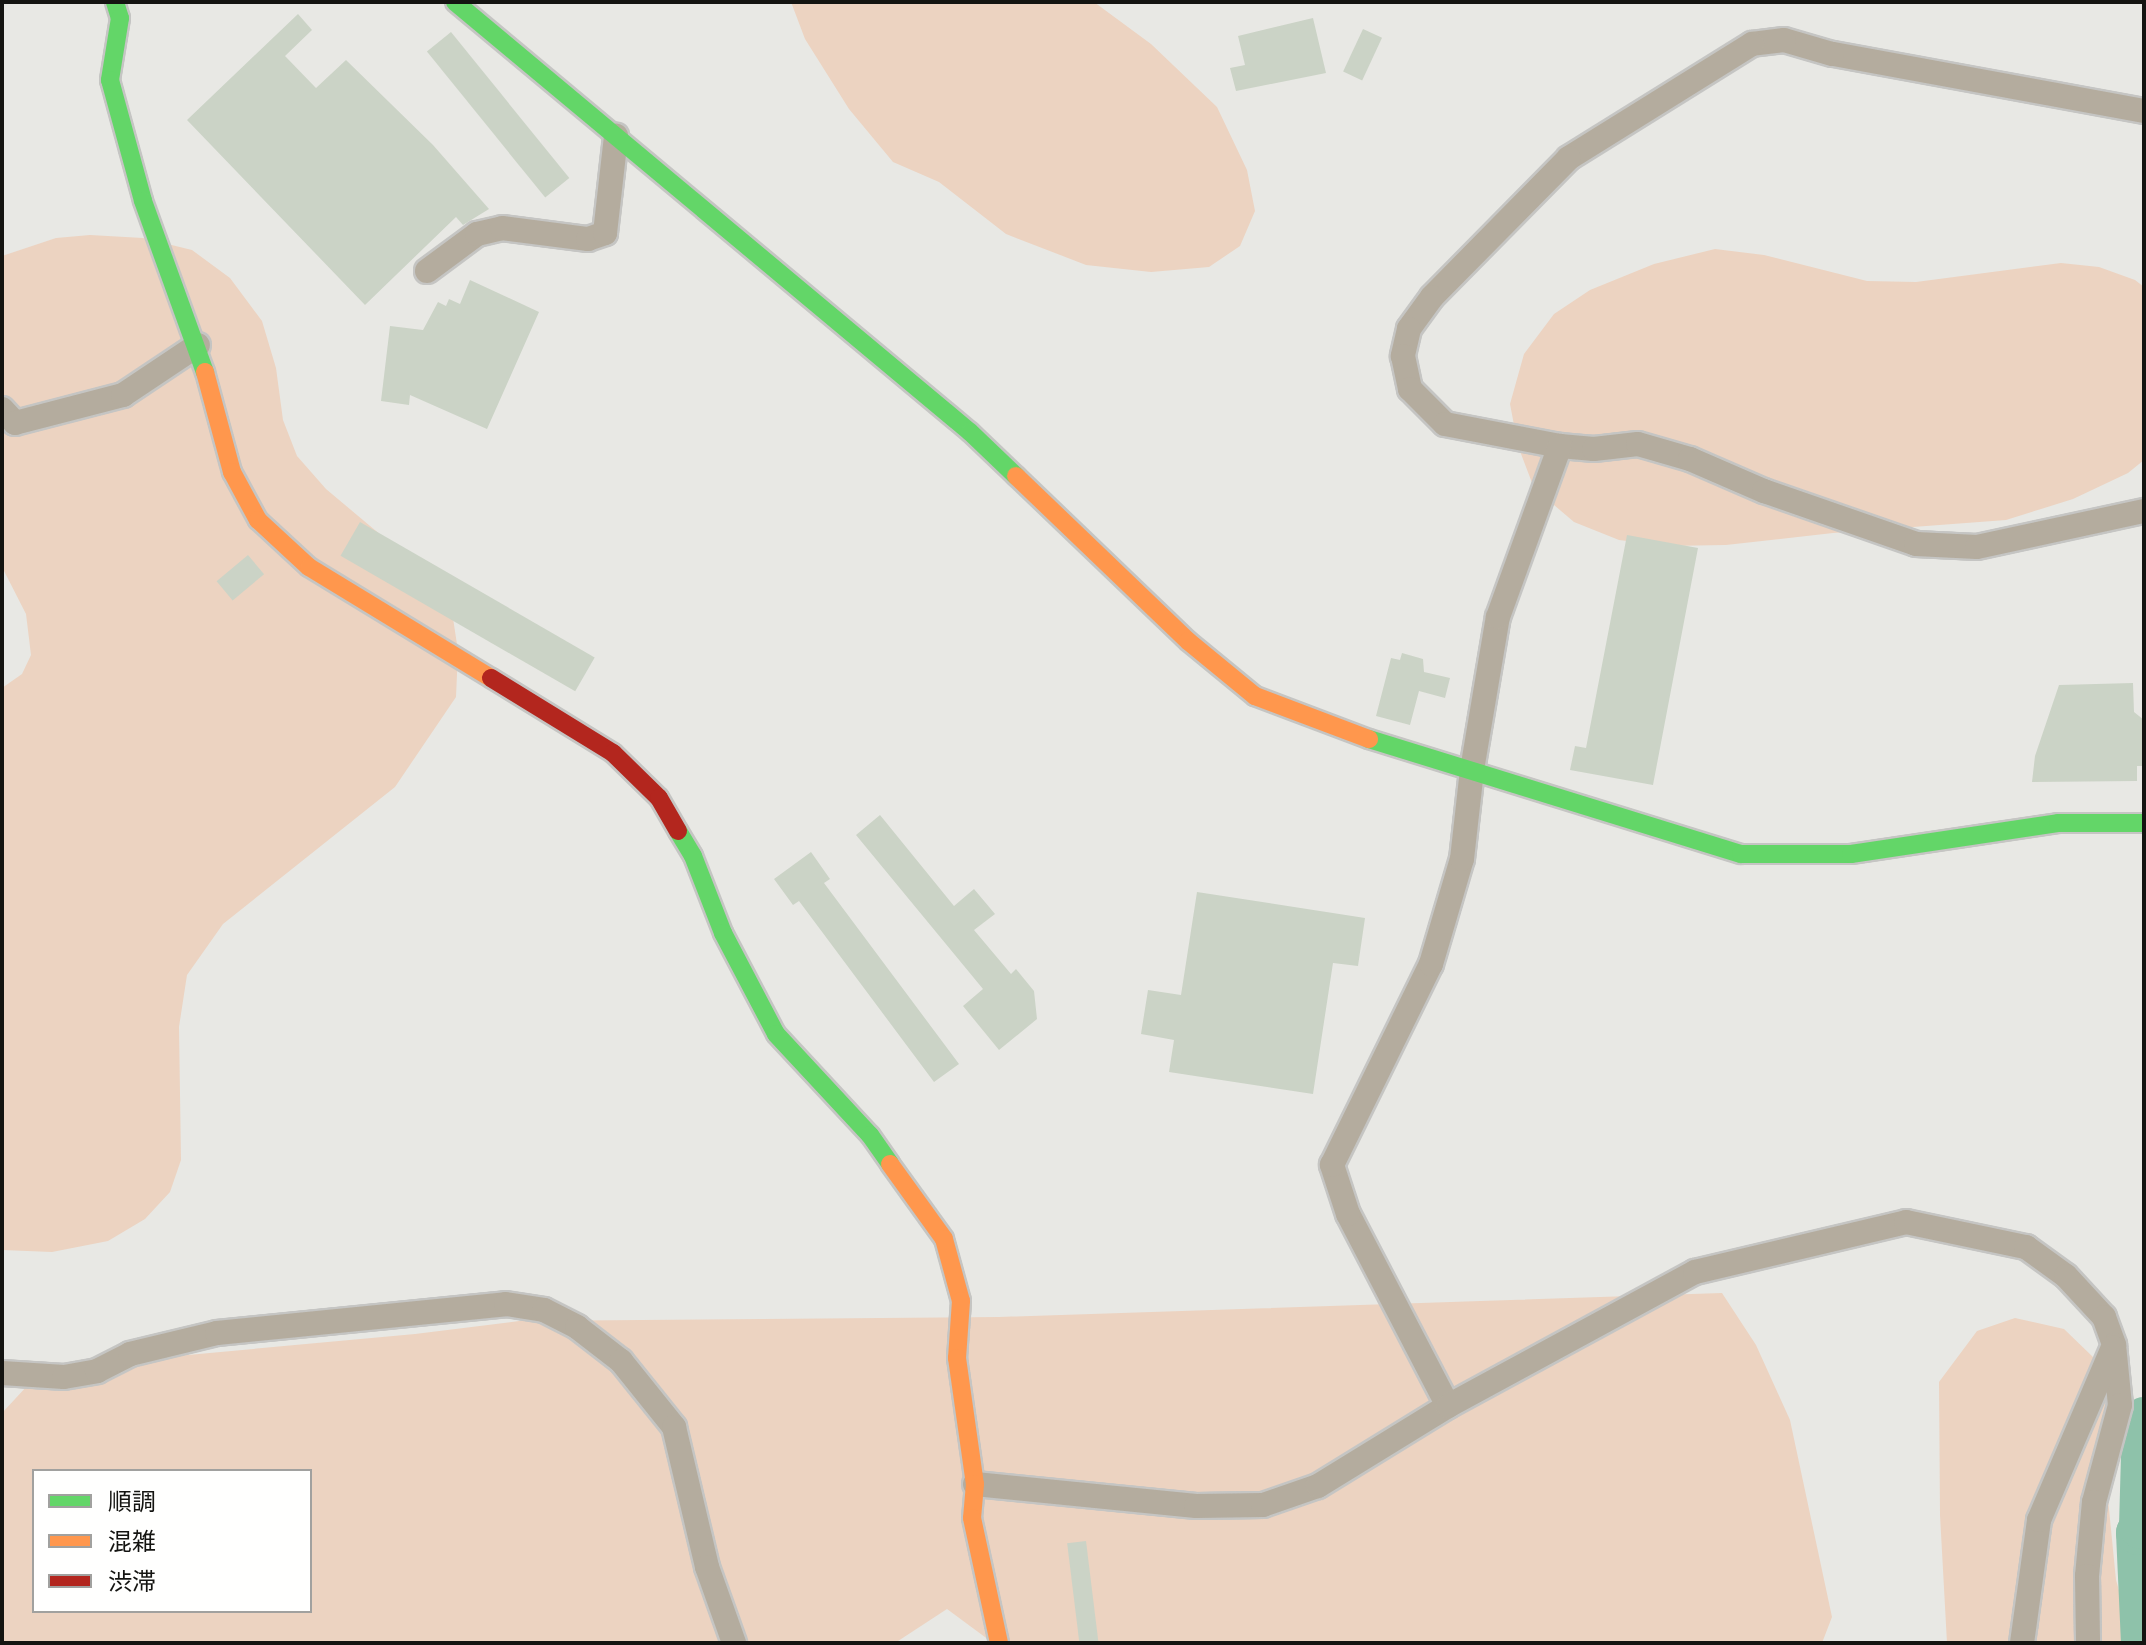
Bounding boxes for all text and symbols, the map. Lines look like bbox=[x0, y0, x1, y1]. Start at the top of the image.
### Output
legend bbox=[32, 1469, 312, 1613]
text: 順調 bbox=[108, 1485, 156, 1520]
text: 混雑 bbox=[108, 1525, 156, 1560]
text: 渋滞 bbox=[108, 1565, 156, 1600]

